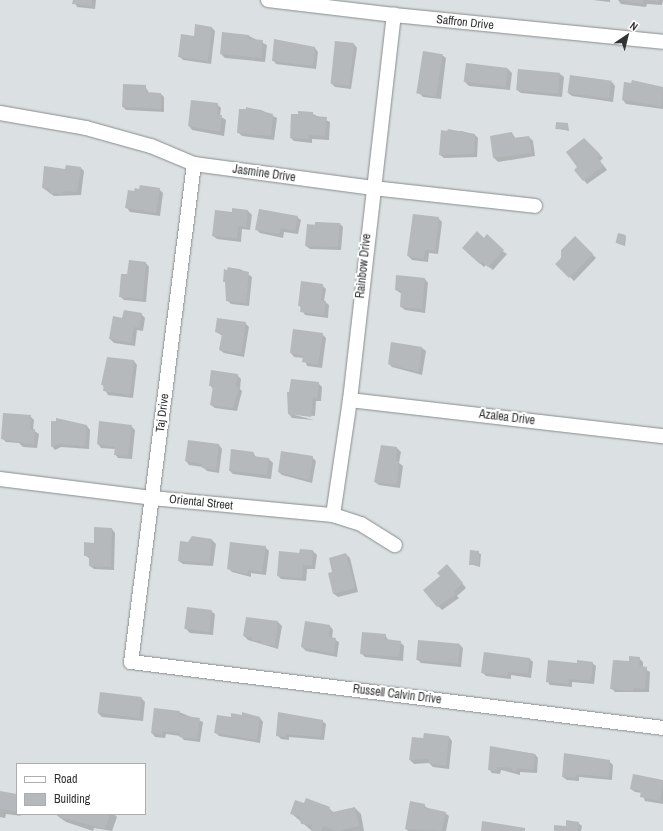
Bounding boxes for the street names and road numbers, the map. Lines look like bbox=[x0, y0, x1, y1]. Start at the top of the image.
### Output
street label: Saffron Drive bbox=[436, 13, 494, 33]
street label: Jasmine Drive bbox=[232, 162, 296, 186]
street label: Rainbow Drive bbox=[353, 233, 375, 299]
street label: Taj Drive bbox=[153, 393, 173, 433]
street label: Azalea Drive bbox=[478, 407, 536, 429]
street label: Oriental Street bbox=[168, 492, 234, 514]
street label: Russell Calvin Drive bbox=[352, 682, 442, 708]

